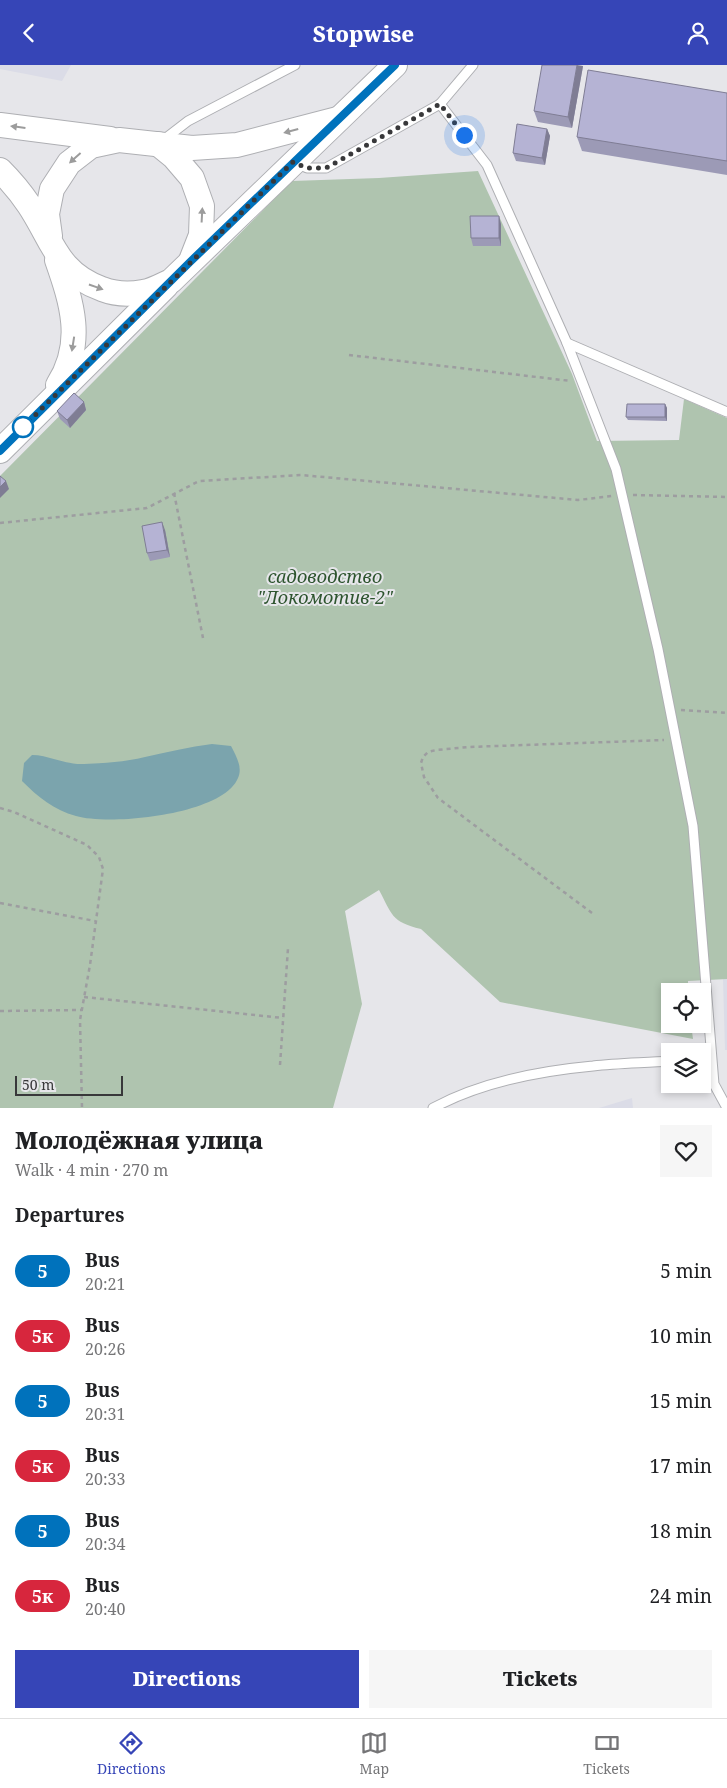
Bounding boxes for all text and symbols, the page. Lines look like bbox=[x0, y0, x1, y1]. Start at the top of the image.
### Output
text: Stopwise bbox=[313, 18, 414, 48]
icon: back bbox=[15, 19, 43, 47]
icon: person bbox=[684, 19, 712, 47]
one-way arrow bbox=[10, 123, 26, 131]
your location bbox=[452, 123, 477, 148]
one-way arrow bbox=[284, 127, 299, 135]
one-way arrow bbox=[68, 153, 81, 164]
one-way arrow bbox=[198, 207, 206, 223]
one-way arrow bbox=[89, 283, 104, 291]
one-way arrow bbox=[69, 336, 77, 352]
unlabelled marker bbox=[12, 416, 34, 438]
park label: садоводство "Локомотив-2" bbox=[257, 564, 394, 609]
map controls bbox=[661, 983, 711, 1093]
button: locate bbox=[661, 983, 711, 1033]
button: layers bbox=[661, 1043, 711, 1093]
scale bar bbox=[15, 1073, 122, 1096]
text: 50 m bbox=[22, 1075, 55, 1094]
text: Молодёжная улица bbox=[15, 1123, 263, 1156]
button: heart bbox=[660, 1125, 712, 1177]
text: Walk · 4 min · 270 m bbox=[15, 1159, 168, 1181]
text: Departures bbox=[15, 1202, 124, 1228]
text: Bus bbox=[85, 1247, 120, 1273]
text: 5 min bbox=[660, 1258, 712, 1284]
text: 5 bbox=[37, 1259, 48, 1283]
text: 20:21 bbox=[85, 1273, 125, 1295]
text: Bus bbox=[85, 1312, 120, 1338]
text: 10 min bbox=[650, 1323, 712, 1349]
text: 5к bbox=[32, 1324, 53, 1348]
text: 20:26 bbox=[85, 1338, 125, 1360]
text: Bus bbox=[85, 1377, 120, 1403]
text: 15 min bbox=[650, 1388, 712, 1414]
text: 5 bbox=[37, 1389, 48, 1413]
text: 20:31 bbox=[85, 1403, 125, 1425]
text: Bus bbox=[85, 1442, 120, 1468]
text: 17 min bbox=[650, 1453, 712, 1479]
text: 5к bbox=[32, 1454, 53, 1478]
text: 20:33 bbox=[85, 1468, 125, 1490]
text: Bus bbox=[85, 1507, 120, 1533]
text: 18 min bbox=[650, 1518, 712, 1544]
text: 5 bbox=[37, 1519, 48, 1543]
text: 20:34 bbox=[85, 1533, 125, 1555]
text: Bus bbox=[85, 1572, 120, 1598]
text: 24 min bbox=[650, 1583, 712, 1609]
text: 5к bbox=[32, 1584, 53, 1608]
text: 20:40 bbox=[85, 1598, 125, 1620]
button: Directions bbox=[15, 1650, 359, 1708]
button: Tickets bbox=[369, 1650, 712, 1708]
tab: Directions bbox=[97, 1729, 166, 1778]
tab: Map bbox=[360, 1729, 389, 1778]
tab: Tickets bbox=[583, 1729, 630, 1778]

